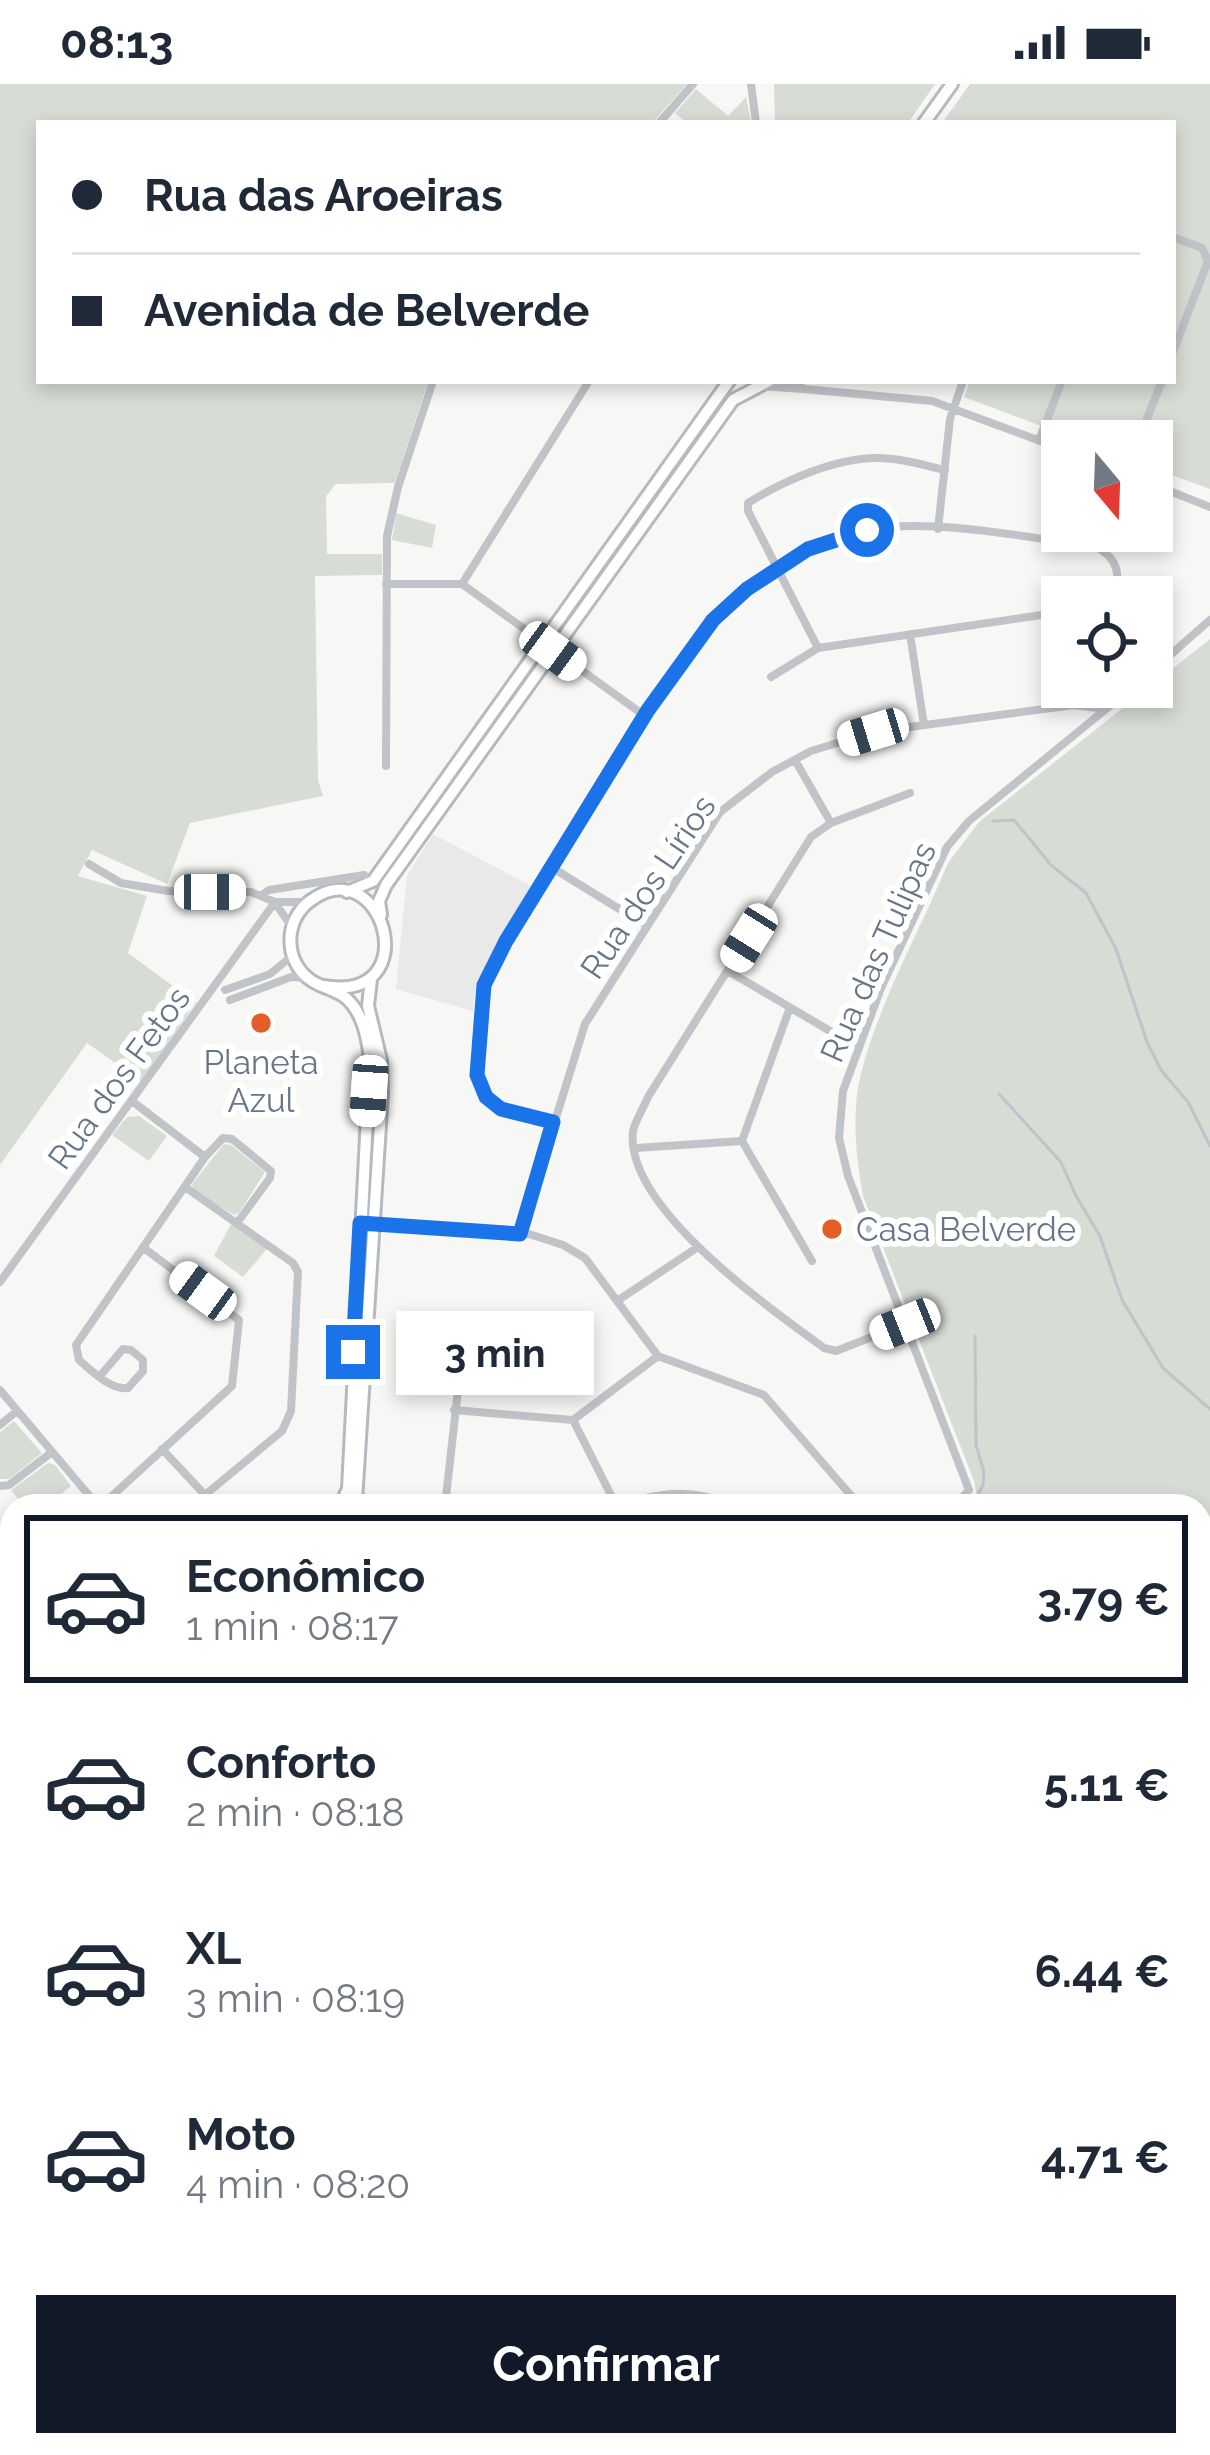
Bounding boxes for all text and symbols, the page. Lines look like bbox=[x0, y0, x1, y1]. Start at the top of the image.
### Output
text: 08:13 bbox=[60, 16, 173, 69]
text: Rua das Aroeiras bbox=[144, 169, 503, 222]
text: Avenida de Belverde bbox=[144, 284, 590, 337]
north arrow bbox=[1041, 420, 1173, 552]
map controls bbox=[1041, 420, 1173, 708]
route start bbox=[840, 503, 894, 557]
button: locate bbox=[1041, 576, 1173, 708]
car bbox=[513, 615, 593, 687]
car bbox=[833, 704, 913, 760]
street label: Rua dos Lírios bbox=[572, 788, 724, 986]
street label: Rua das Tulipas bbox=[812, 836, 944, 1068]
car bbox=[174, 874, 246, 910]
car bbox=[715, 898, 783, 978]
street label: Rua dos Fetos bbox=[40, 979, 198, 1177]
marker: Planeta Azul bbox=[248, 1010, 274, 1036]
place label: Planeta Azul bbox=[204, 1043, 318, 1120]
car bbox=[349, 1054, 389, 1128]
place label: Casa Belverde bbox=[856, 1210, 1076, 1249]
marker: Casa Belverde bbox=[819, 1216, 845, 1242]
car bbox=[163, 1255, 243, 1327]
car bbox=[865, 1294, 945, 1354]
callout: 3 min bbox=[395, 1310, 593, 1394]
route end bbox=[326, 1325, 380, 1379]
text: 3 min bbox=[445, 1330, 545, 1376]
icon: car bbox=[42, 1545, 150, 1653]
text: Econômico bbox=[186, 1550, 425, 1603]
text: 3.79 € bbox=[1037, 1573, 1170, 1626]
text: 1 min · 08:17 bbox=[186, 1603, 399, 1649]
icon: car bbox=[42, 1731, 150, 1839]
text: Conforto bbox=[186, 1736, 376, 1789]
text: 5.11 € bbox=[1044, 1759, 1170, 1812]
text: 2 min · 08:18 bbox=[186, 1789, 405, 1835]
icon: car bbox=[42, 1917, 150, 2025]
text: XL bbox=[186, 1922, 241, 1975]
text: 6.44 € bbox=[1034, 1945, 1170, 1998]
text: 3 min · 08:19 bbox=[186, 1975, 405, 2021]
icon: car bbox=[42, 2103, 150, 2211]
text: Moto bbox=[186, 2108, 296, 2161]
text: 4.71 € bbox=[1041, 2131, 1170, 2184]
text: 4 min · 08:20 bbox=[186, 2161, 410, 2207]
button: Confirmar bbox=[36, 2295, 1176, 2433]

